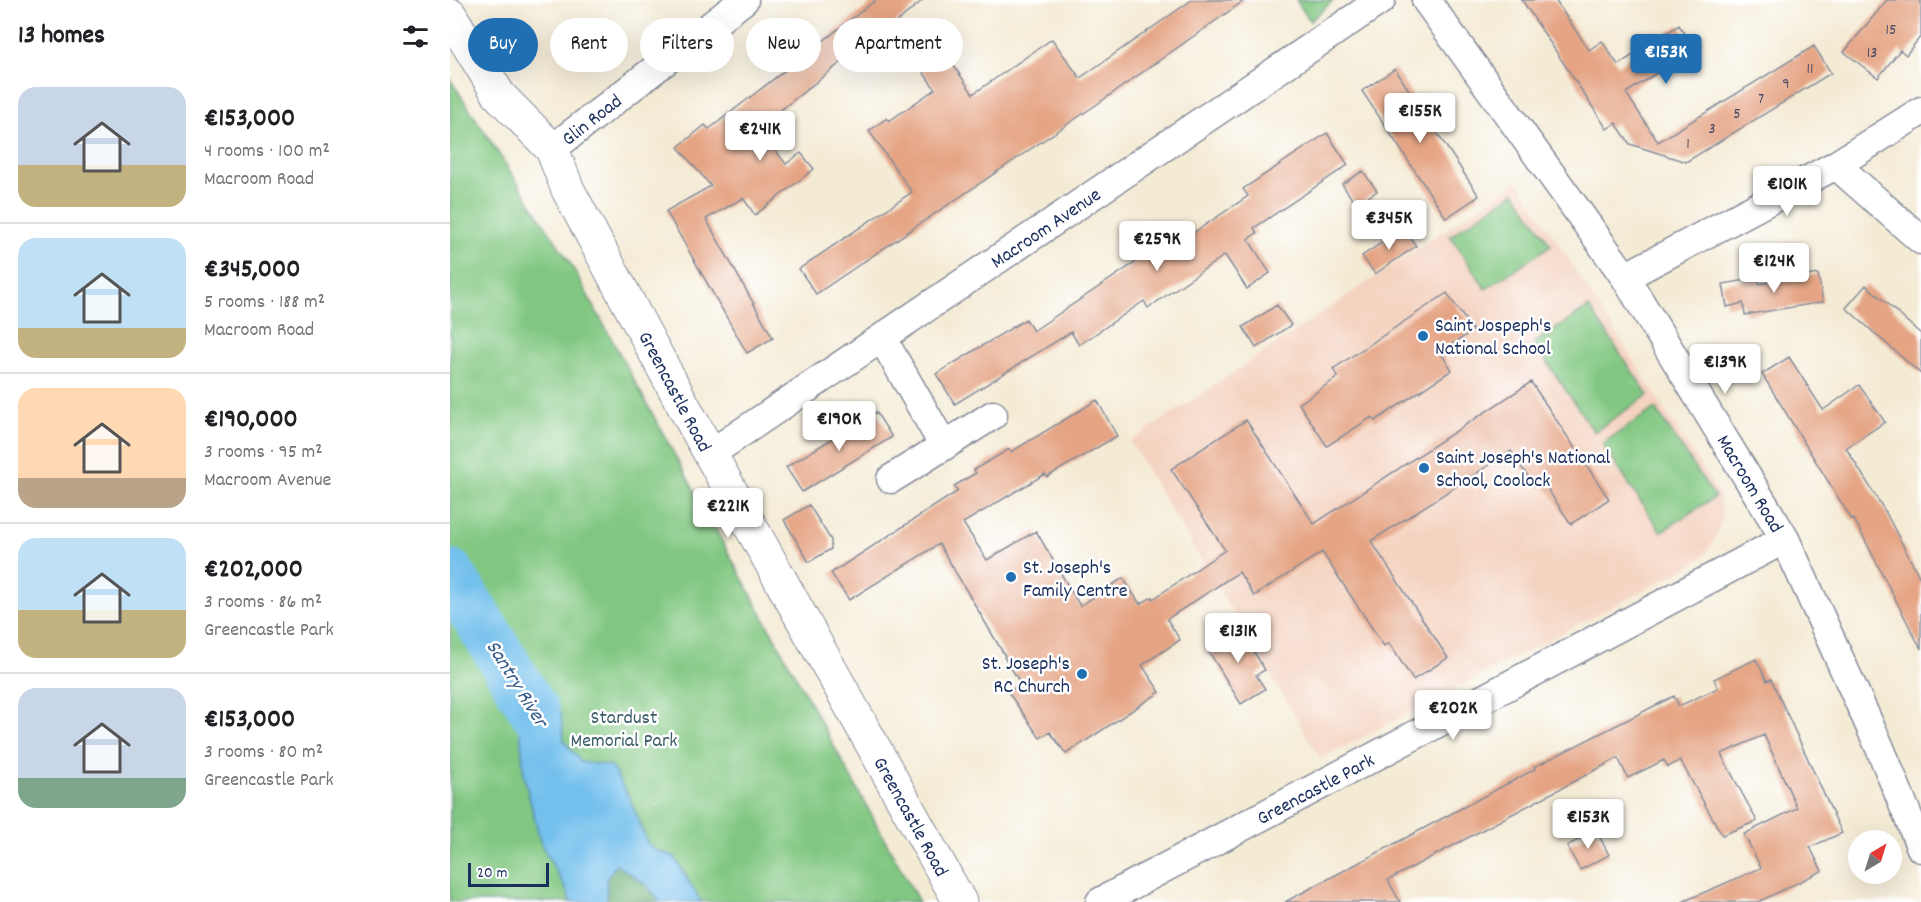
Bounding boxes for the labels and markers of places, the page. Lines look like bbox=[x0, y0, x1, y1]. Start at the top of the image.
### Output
pin: €153K bbox=[1624, 34, 1708, 85]
pin: €155K bbox=[1378, 93, 1462, 144]
pin: €241K bbox=[718, 111, 802, 162]
pin: €101K bbox=[1745, 166, 1829, 217]
pin: €345K bbox=[1347, 200, 1431, 251]
pin: €259K bbox=[1115, 221, 1199, 272]
pin: €124K bbox=[1732, 243, 1816, 294]
place label: Saint Jospeph's National School bbox=[1435, 313, 1551, 364]
marker: Saint Jospeph's National School bbox=[1416, 329, 1430, 343]
pin: €139K bbox=[1683, 344, 1767, 395]
pin: €190K bbox=[797, 401, 881, 452]
place label: Saint Joseph's National School, Coolock bbox=[1436, 445, 1611, 496]
marker: Saint Joseph's National School, Coolock bbox=[1417, 461, 1431, 475]
pin: €221K bbox=[686, 488, 770, 539]
place label: St. Joseph's Family Centre bbox=[1023, 555, 1128, 606]
marker: St. Joseph's Family Centre bbox=[1004, 570, 1018, 584]
pin: €131K bbox=[1196, 613, 1280, 664]
place label: St. Joseph's RC Church bbox=[982, 651, 1070, 702]
marker: St. Joseph's RC Church bbox=[1075, 667, 1089, 681]
pin: €202K bbox=[1411, 690, 1495, 741]
pin: €153K bbox=[1546, 799, 1630, 850]

